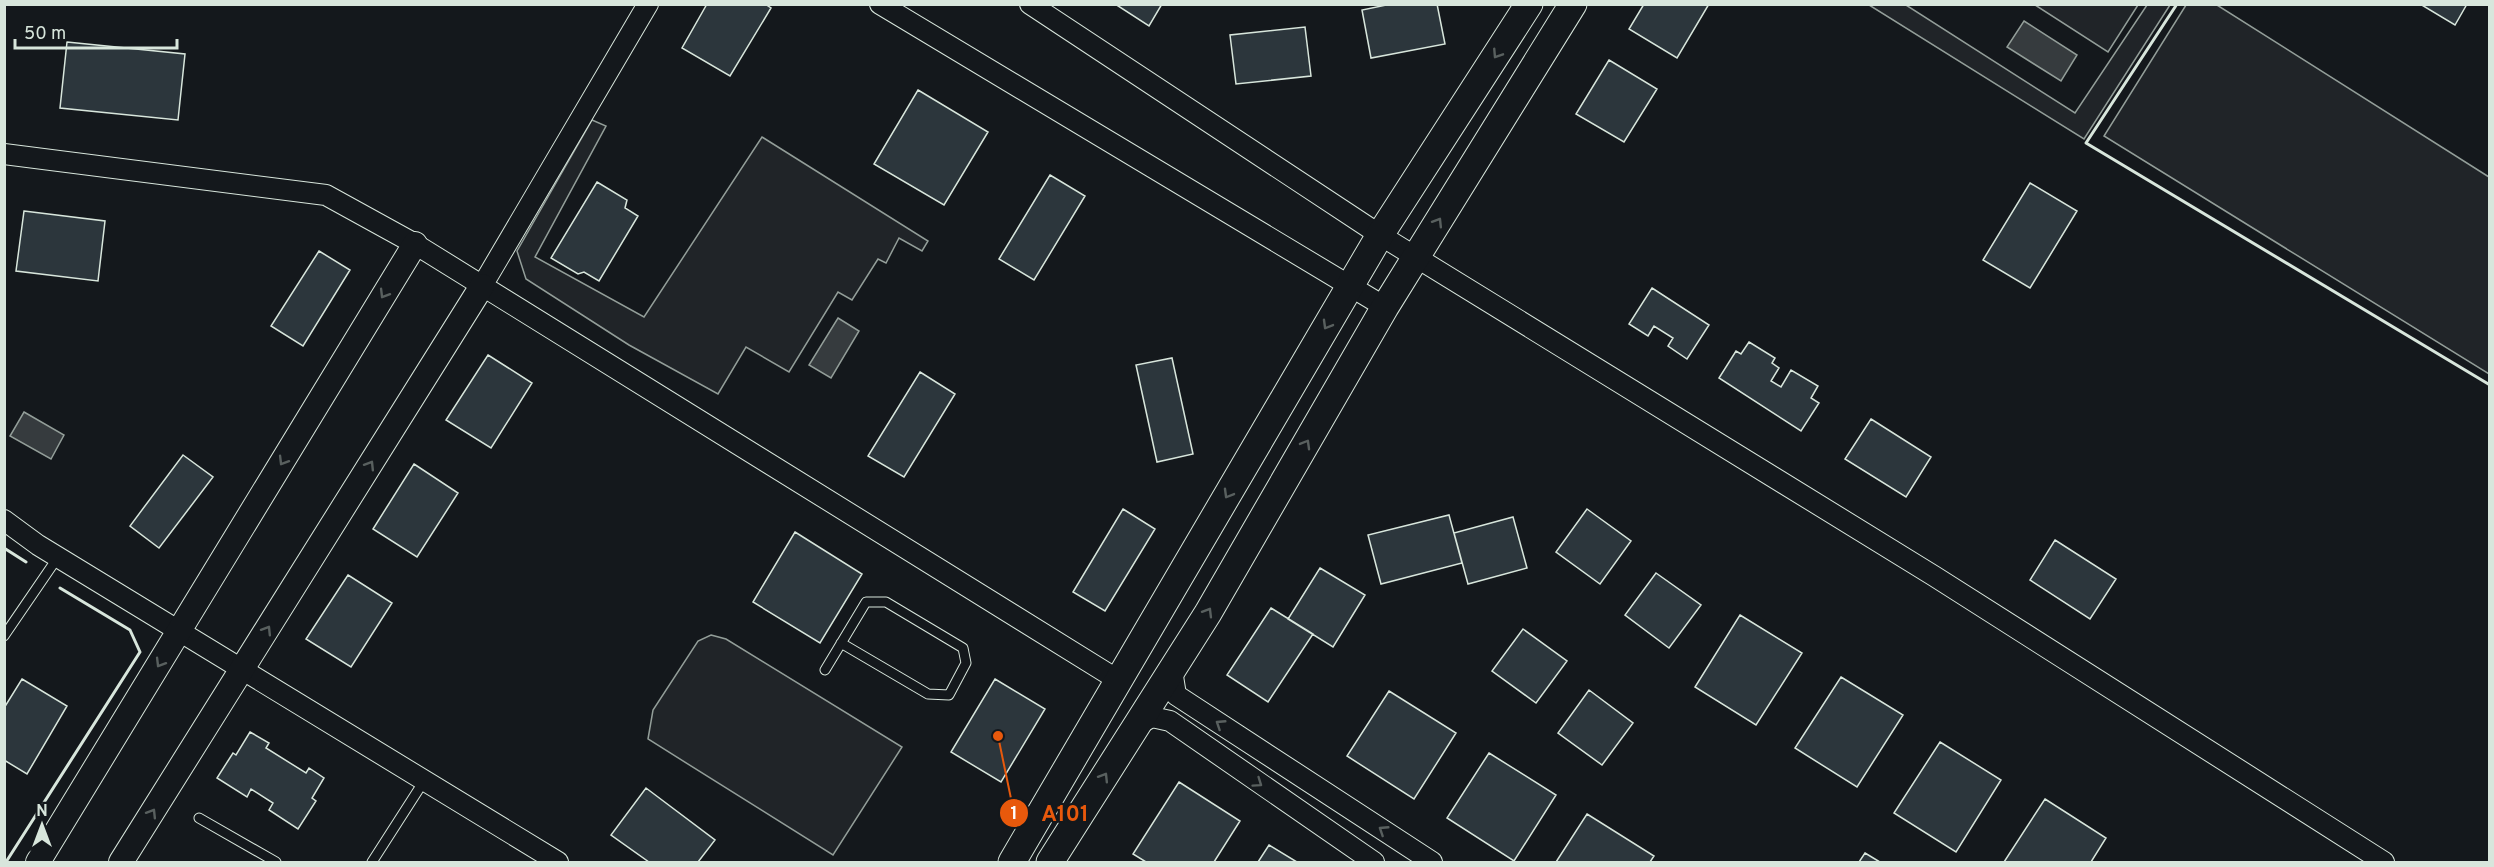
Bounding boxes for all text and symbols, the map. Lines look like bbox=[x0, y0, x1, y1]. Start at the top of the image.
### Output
scale bar bbox=[15, 12, 177, 50]
text: 50 m bbox=[24, 23, 66, 46]
one-way arrow bbox=[1493, 47, 1504, 58]
one-way arrow bbox=[1430, 218, 1442, 228]
one-way arrow bbox=[380, 288, 392, 298]
one-way arrow bbox=[1322, 319, 1334, 330]
one-way arrow bbox=[1299, 440, 1310, 450]
one-way arrow bbox=[279, 455, 291, 465]
one-way arrow bbox=[363, 461, 375, 471]
one-way arrow bbox=[1224, 488, 1235, 498]
one-way arrow bbox=[1200, 608, 1212, 618]
one-way arrow bbox=[259, 626, 271, 636]
one-way arrow bbox=[156, 657, 168, 667]
one-way arrow bbox=[1216, 720, 1227, 731]
one-way arrow bbox=[1097, 773, 1108, 784]
one-way arrow bbox=[1251, 776, 1262, 787]
callout: A101 bbox=[999, 793, 1100, 833]
north arrow bbox=[12, 795, 72, 855]
text: N bbox=[36, 802, 48, 822]
text: A101 bbox=[1041, 802, 1089, 829]
text: 1 bbox=[1010, 803, 1018, 826]
one-way arrow bbox=[145, 809, 156, 820]
one-way arrow bbox=[1379, 826, 1389, 838]

